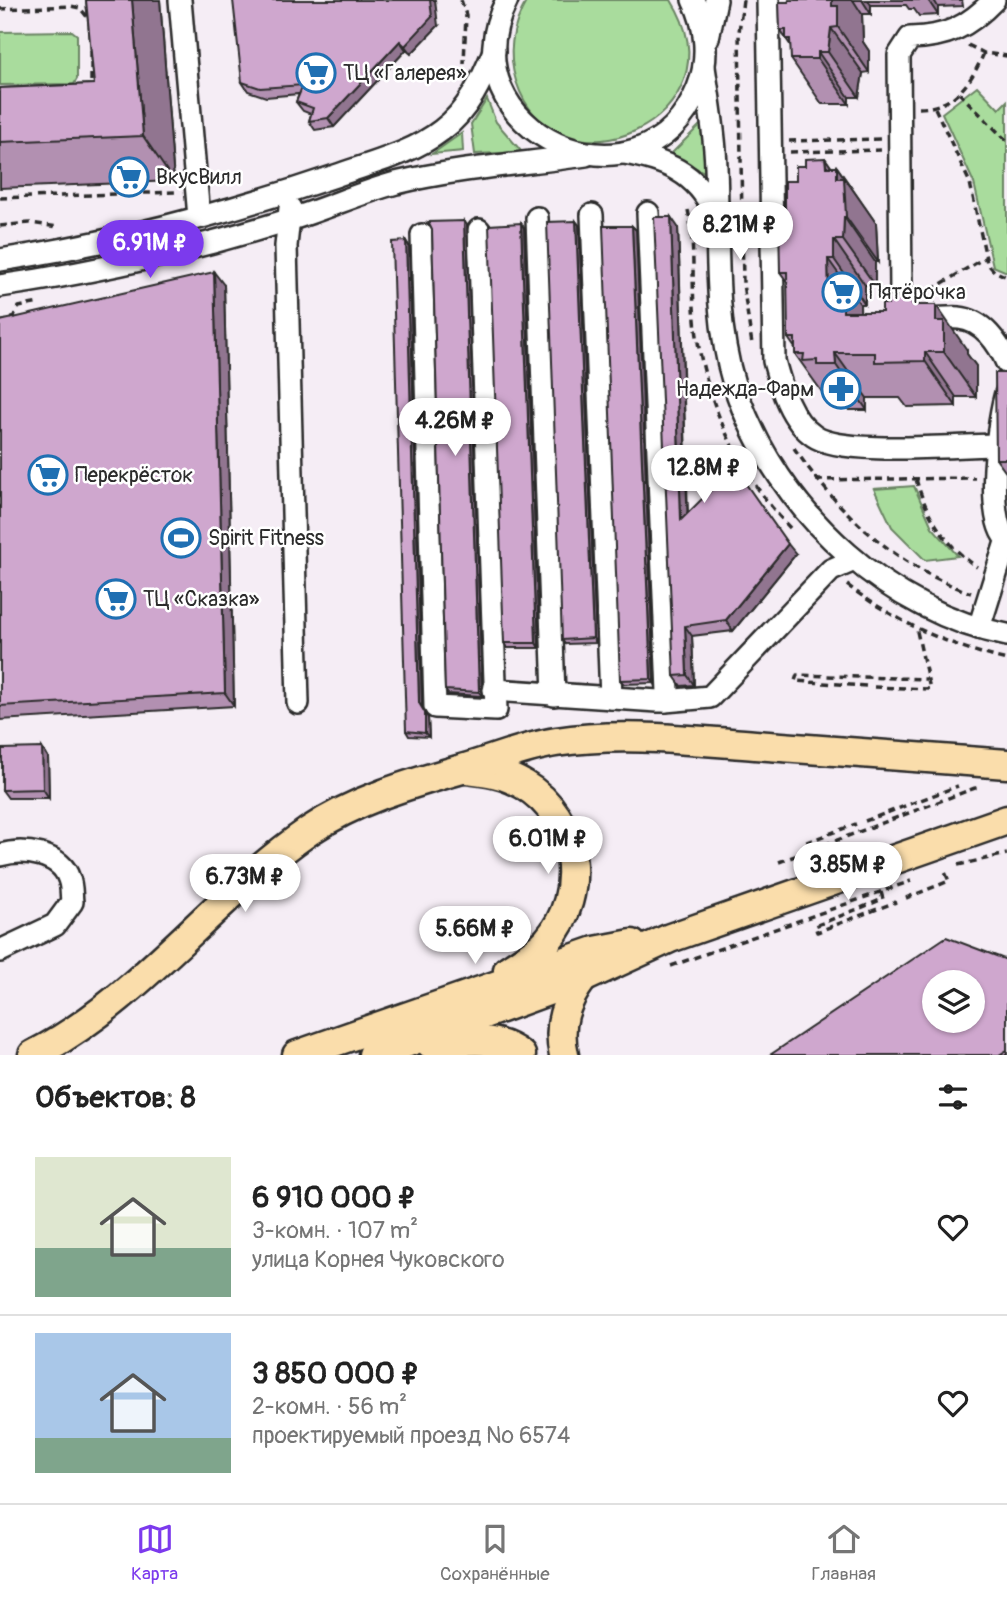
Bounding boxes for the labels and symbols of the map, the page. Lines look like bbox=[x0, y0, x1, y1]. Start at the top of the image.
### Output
supermarket icon: ТЦ «Галерея» bbox=[295, 52, 337, 94]
place label: ТЦ «Галерея» bbox=[343, 60, 467, 87]
supermarket icon: ВкусВилл bbox=[108, 156, 150, 198]
place label: ВкусВилл bbox=[156, 164, 242, 191]
pin: 8.21M ₽ bbox=[675, 202, 805, 262]
pin: 6.91M ₽ bbox=[85, 220, 215, 280]
supermarket icon: Пятёрочка bbox=[821, 271, 863, 313]
place label: Пятёрочка bbox=[869, 279, 966, 306]
pharmacy icon: Надежда-Фарм bbox=[820, 368, 862, 410]
place label: Надежда-Фарм bbox=[676, 376, 814, 403]
pin: 4.26M ₽ bbox=[390, 398, 520, 458]
pin: 12.8M ₽ bbox=[639, 446, 769, 505]
supermarket icon: Перекрёсток bbox=[27, 454, 69, 496]
place label: Перекрёсток bbox=[75, 462, 193, 489]
sports icon: Spirit Fitness bbox=[160, 517, 202, 559]
place label: Spirit Fitness bbox=[208, 525, 325, 552]
supermarket icon: ТЦ «Сказка» bbox=[95, 578, 137, 620]
place label: ТЦ «Сказка» bbox=[143, 586, 260, 613]
pin: 6.01M ₽ bbox=[483, 816, 613, 876]
pin: 3.85M ₽ bbox=[783, 842, 913, 902]
pin: 6.73M ₽ bbox=[180, 855, 310, 914]
pin: 5.66M ₽ bbox=[410, 906, 540, 966]

